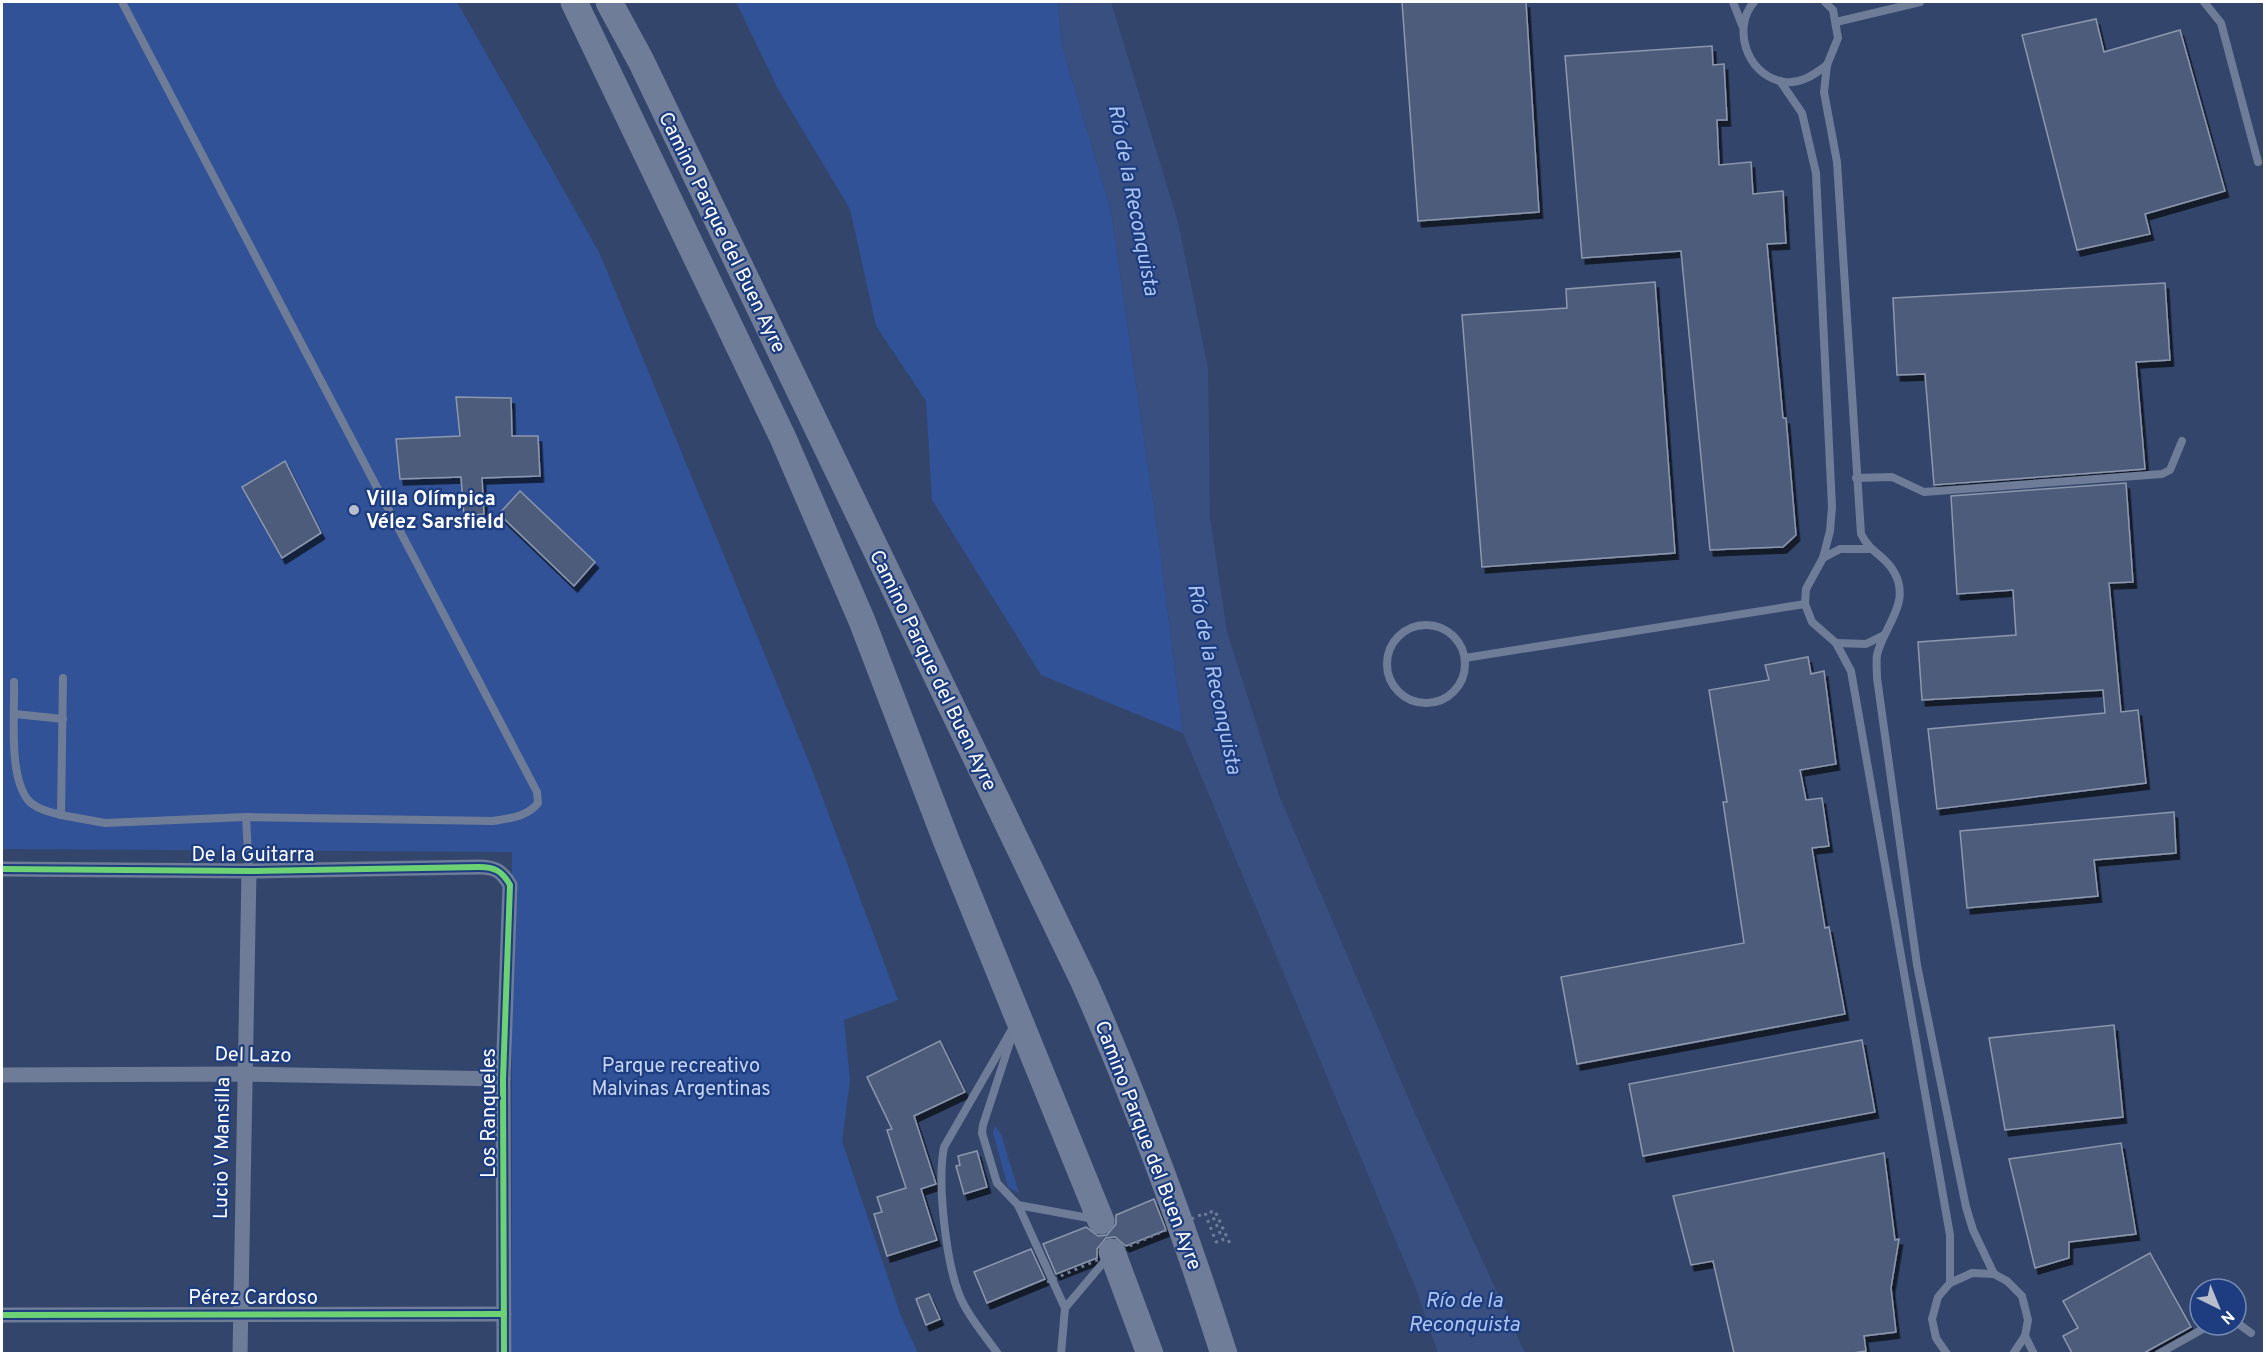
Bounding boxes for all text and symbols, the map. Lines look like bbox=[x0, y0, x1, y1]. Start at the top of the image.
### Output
water label: Río de la Reconquista bbox=[1101, 102, 1164, 298]
street label: Camino Parque del Buen Ayre bbox=[651, 108, 791, 358]
place label: Villa Olímpica Vélez Sarsfield bbox=[366, 487, 504, 536]
marker: Villa Olímpica Vélez Sarsfield bbox=[347, 503, 361, 517]
street label: Camino Parque del Buen Ayre bbox=[862, 546, 1002, 796]
water label: Río de la Reconquista bbox=[1180, 582, 1247, 777]
street label: De la Guitarra bbox=[191, 843, 315, 869]
street label: Camino Parque del Buen Ayre bbox=[1088, 1017, 1207, 1274]
street label: Del Lazo bbox=[214, 1042, 292, 1070]
street label: Los Ranqueles bbox=[477, 1048, 503, 1178]
park label: Parque recreativo Malvinas Argentinas bbox=[591, 1054, 771, 1103]
street label: Lucio V Mansilla bbox=[209, 1077, 237, 1219]
north arrow bbox=[2188, 1277, 2248, 1337]
street label: Pérez Cardoso bbox=[188, 1286, 318, 1312]
water label: Río de la Reconquista bbox=[1408, 1288, 1520, 1339]
text: N bbox=[2216, 1305, 2238, 1328]

